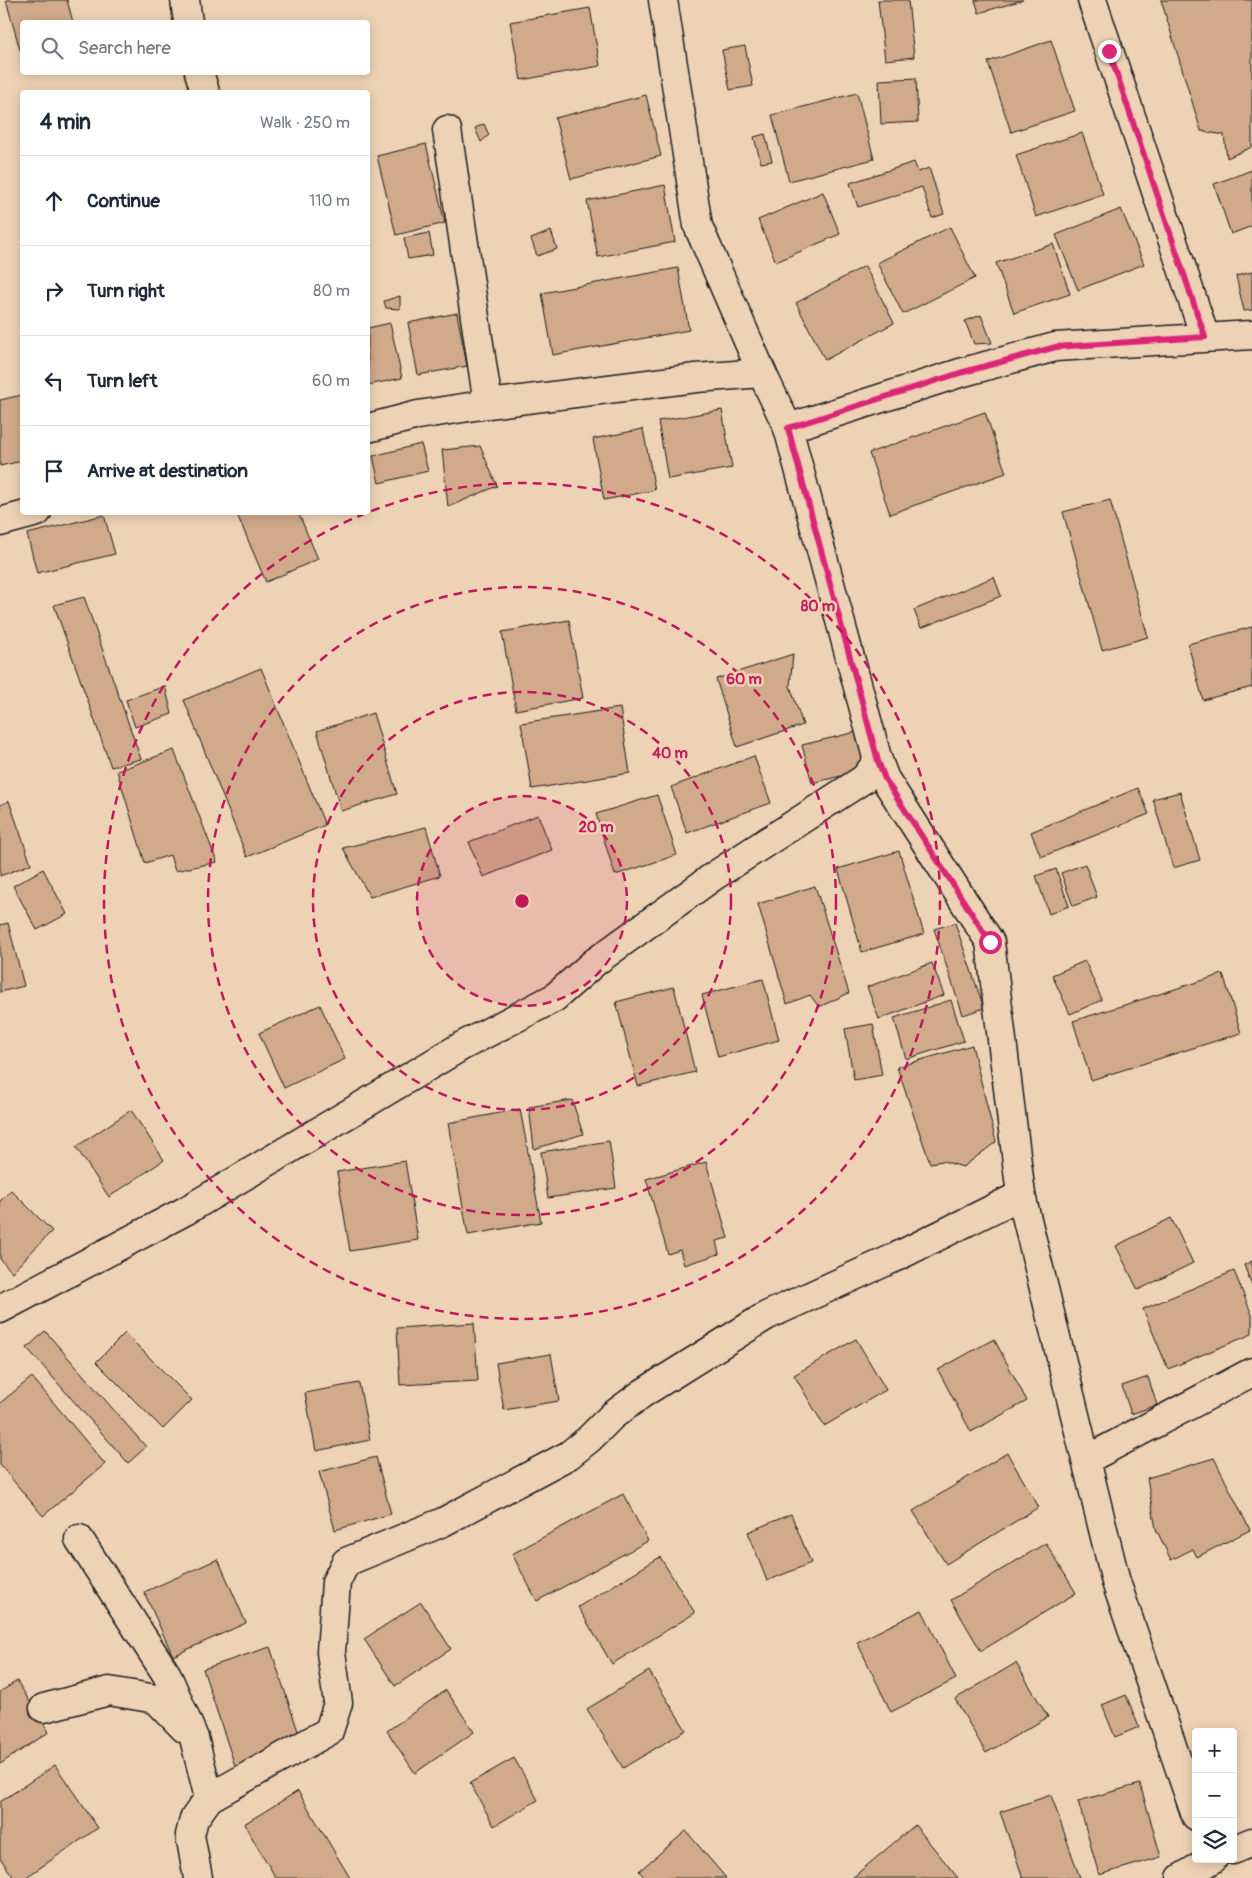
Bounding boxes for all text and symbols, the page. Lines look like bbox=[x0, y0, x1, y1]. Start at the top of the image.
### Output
search box bbox=[20, 20, 370, 75]
icon: search bbox=[38, 34, 66, 62]
text: Search here bbox=[78, 36, 171, 60]
route end bbox=[1098, 40, 1121, 63]
text: 4 min bbox=[40, 109, 91, 136]
text: Walk · 250 m bbox=[260, 113, 350, 133]
icon: ahead bbox=[40, 187, 68, 215]
text: Continue bbox=[87, 189, 160, 213]
text: 110 m bbox=[309, 191, 350, 211]
icon: right bbox=[40, 277, 68, 305]
text: Turn right bbox=[87, 279, 165, 303]
text: 80 m bbox=[313, 281, 350, 301]
icon: left bbox=[40, 367, 68, 395]
text: Turn left bbox=[87, 369, 157, 393]
text: 60 m bbox=[312, 371, 350, 391]
icon: arrive bbox=[40, 457, 68, 485]
text: Arrive at destination bbox=[87, 459, 248, 483]
text: 80 m bbox=[801, 597, 835, 616]
text: 60 m bbox=[726, 670, 762, 689]
text: 40 m bbox=[652, 744, 688, 763]
text: 20 m bbox=[578, 818, 614, 837]
centre of rings bbox=[513, 892, 531, 910]
route start bbox=[979, 931, 1002, 954]
map controls bbox=[1192, 1728, 1237, 1863]
button: + bbox=[1192, 1728, 1237, 1773]
button: − bbox=[1192, 1773, 1237, 1818]
button: layers bbox=[1192, 1818, 1237, 1863]

